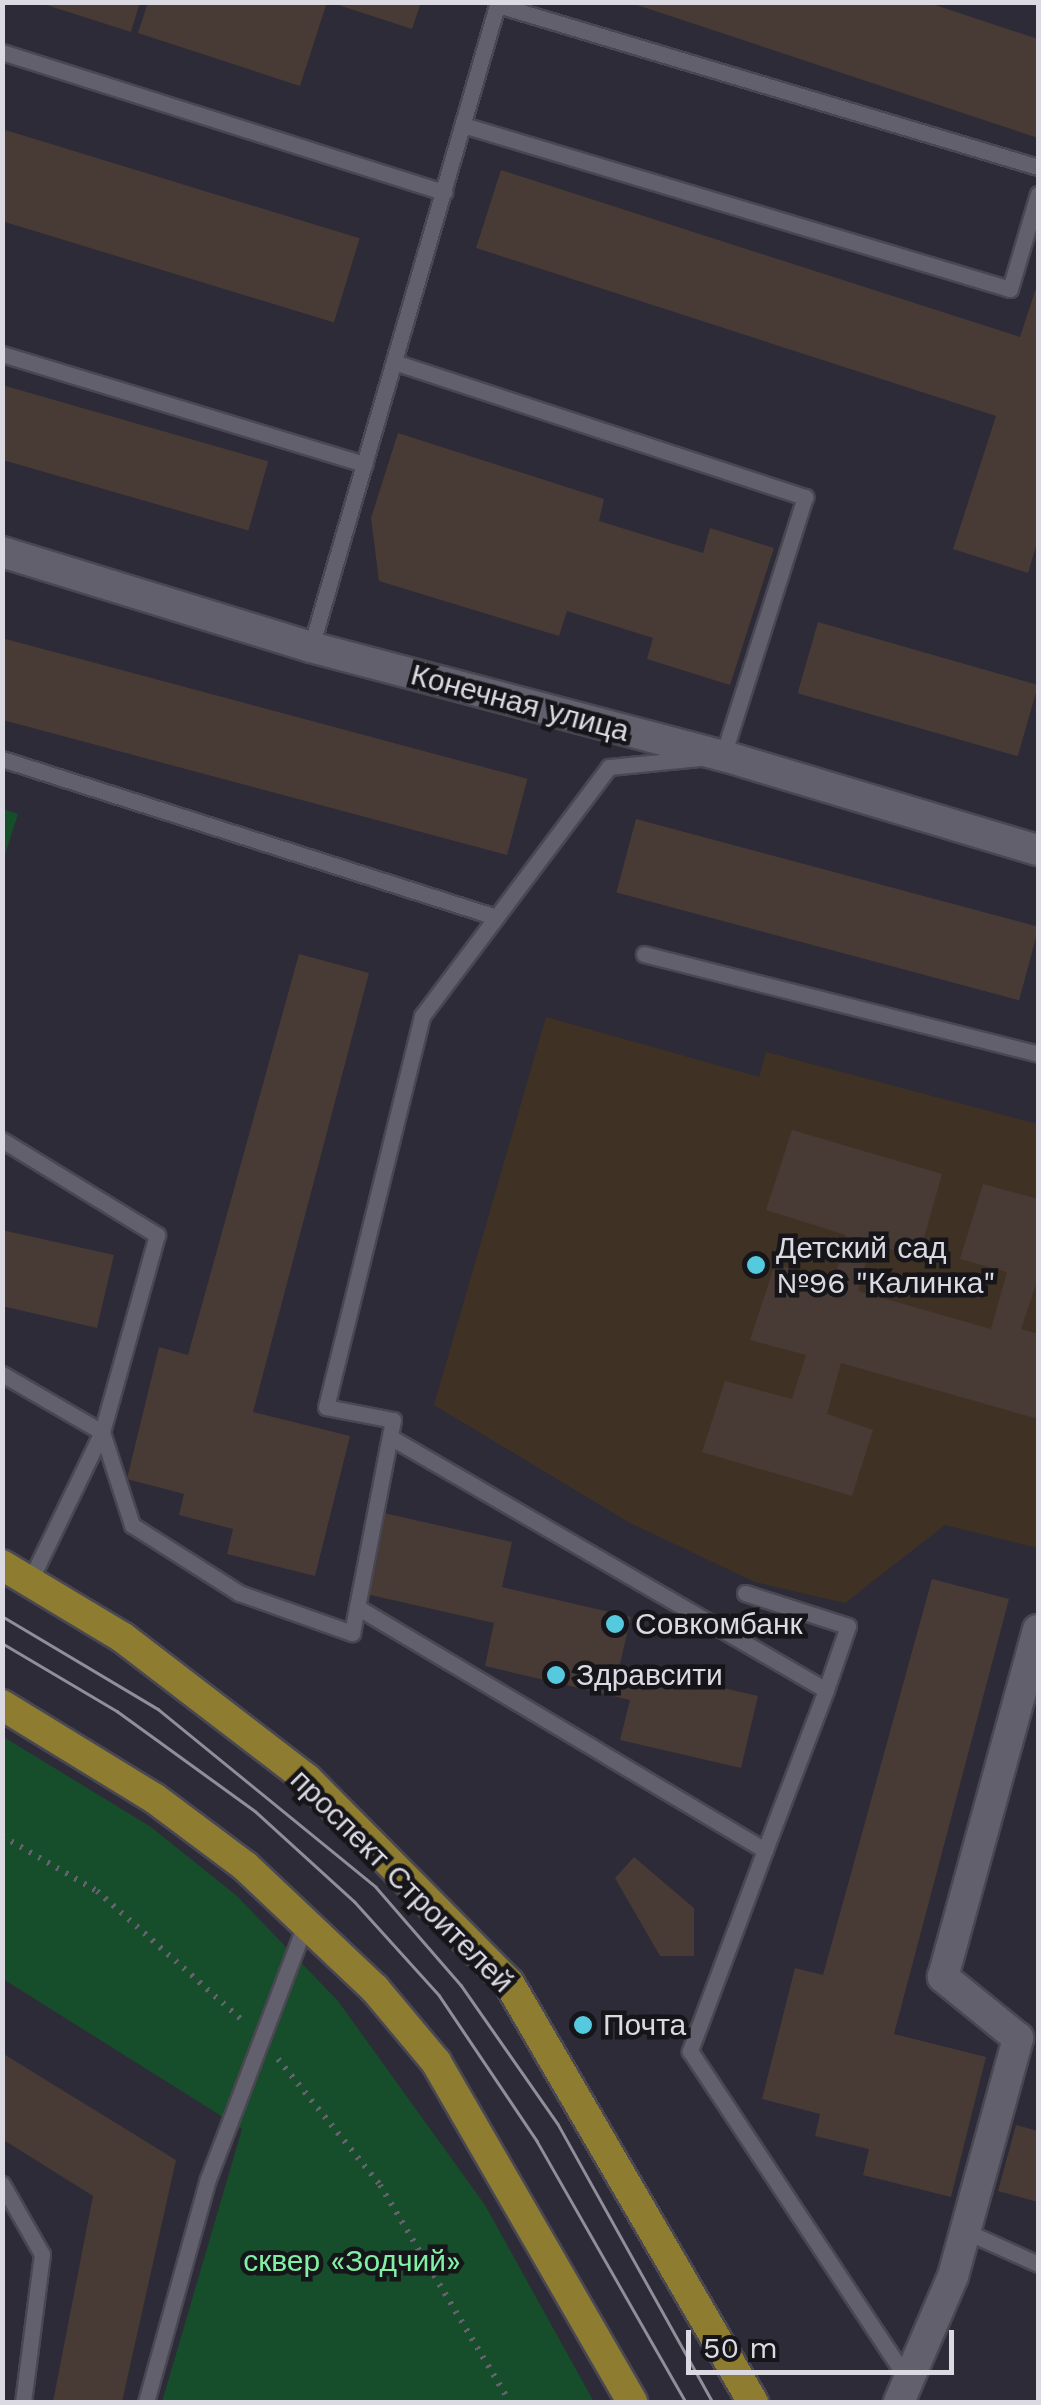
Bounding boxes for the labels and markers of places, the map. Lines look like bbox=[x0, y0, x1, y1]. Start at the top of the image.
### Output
place label: Детский сад №96 "Калинка" bbox=[776, 1230, 995, 1300]
marker: Детский сад №96 "Калинка" bbox=[745, 1254, 767, 1276]
place label: Совкомбанк bbox=[635, 1606, 803, 1642]
marker: Совкомбанк bbox=[604, 1613, 626, 1635]
place label: Здравсити bbox=[576, 1657, 723, 1693]
marker: Здравсити bbox=[545, 1664, 567, 1686]
place label: Почта bbox=[603, 2007, 686, 2043]
marker: Почта bbox=[572, 2014, 594, 2036]

